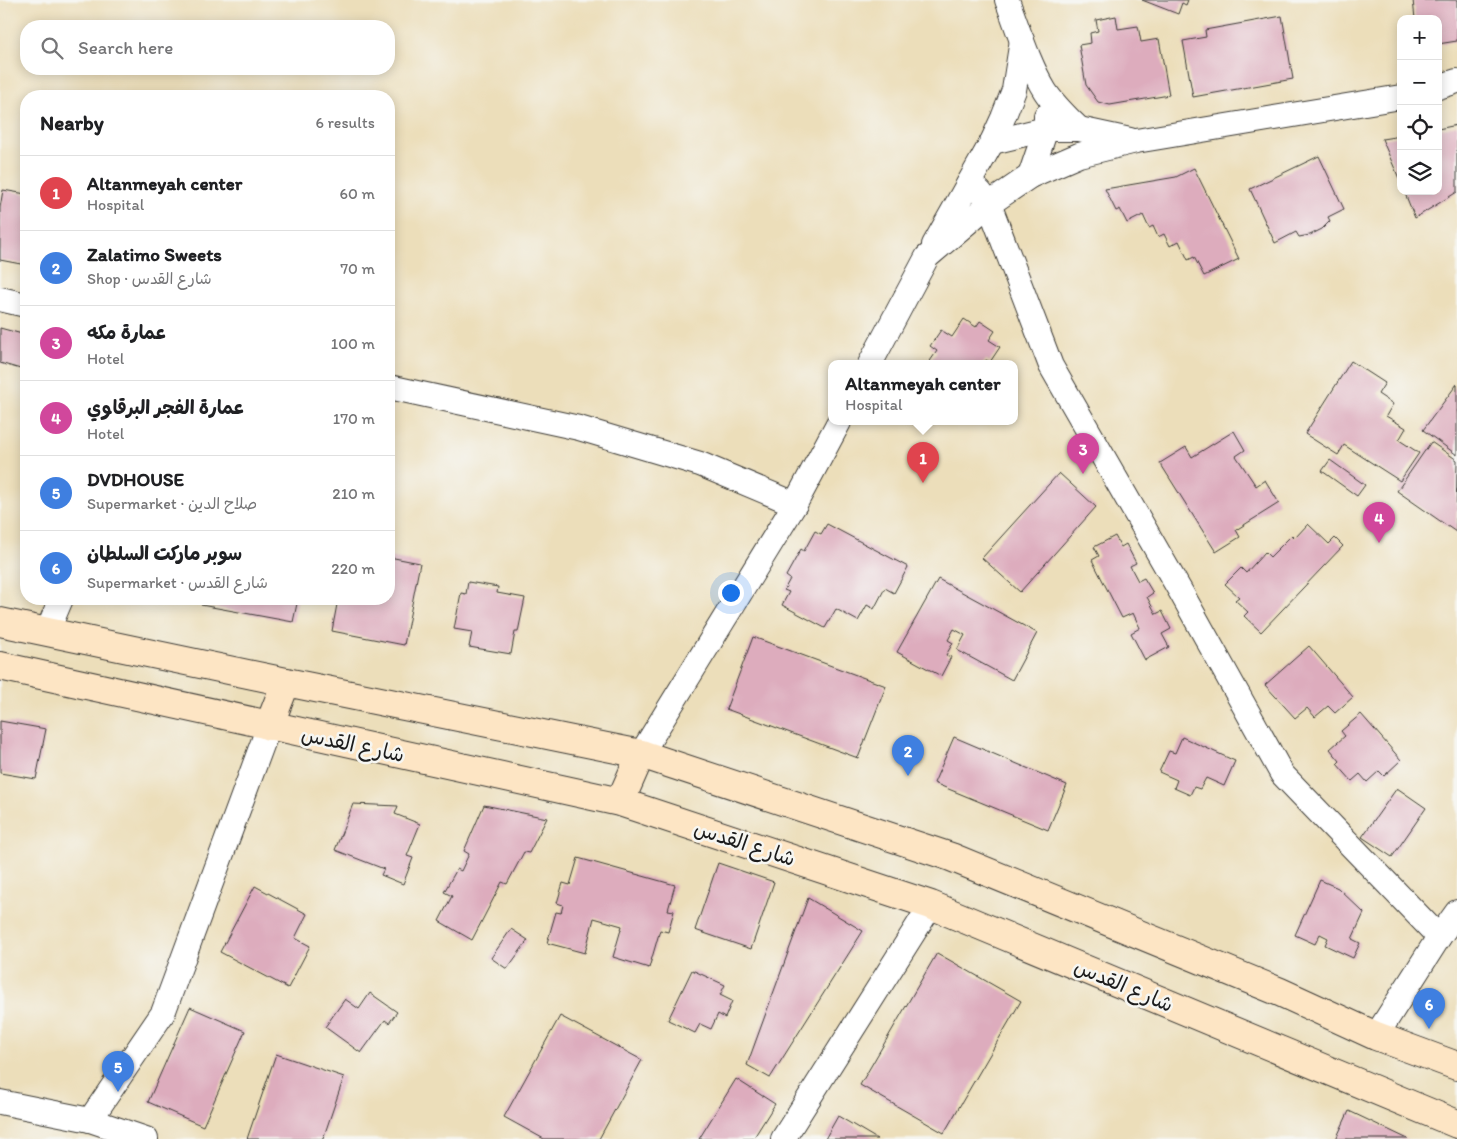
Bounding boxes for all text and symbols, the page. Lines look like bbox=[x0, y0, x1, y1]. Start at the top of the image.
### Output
map controls bbox=[1397, 15, 1442, 195]
button: + bbox=[1397, 15, 1442, 60]
search box bbox=[20, 20, 395, 75]
icon: search bbox=[38, 34, 66, 62]
text: Search here bbox=[78, 36, 173, 59]
button: − bbox=[1397, 60, 1442, 105]
button: locate bbox=[1397, 105, 1442, 150]
text: Nearby bbox=[40, 110, 104, 135]
text: 6 results bbox=[315, 113, 375, 132]
button: layers bbox=[1397, 150, 1442, 195]
text: Altanmeyah center bbox=[87, 172, 242, 195]
text: 1 bbox=[52, 184, 60, 203]
text: 60 m bbox=[340, 184, 375, 203]
text: Hospital bbox=[87, 195, 144, 214]
text: Zalatimo Sweets bbox=[87, 243, 222, 266]
text: 2 bbox=[52, 259, 60, 278]
text: 70 m bbox=[340, 259, 375, 278]
text: Shop · شارع القدس bbox=[87, 269, 212, 288]
text: عمارة مكه bbox=[87, 321, 167, 344]
text: 3 bbox=[52, 334, 60, 353]
text: 100 m bbox=[331, 334, 375, 353]
text: Hotel bbox=[87, 349, 124, 368]
popup bbox=[828, 360, 1018, 425]
text: Altanmeyah center bbox=[845, 372, 1001, 395]
text: Hospital bbox=[845, 395, 903, 414]
text: عمارة الفجر البرقاوي bbox=[87, 396, 245, 419]
text: 4 bbox=[51, 409, 61, 428]
text: 170 m bbox=[333, 409, 375, 428]
text: Hotel bbox=[87, 424, 124, 443]
pin: 3 bbox=[1067, 433, 1099, 474]
pin: 1 bbox=[907, 442, 939, 483]
text: DVDHOUSE bbox=[87, 468, 184, 491]
text: 5 bbox=[52, 484, 60, 503]
text: 210 m bbox=[332, 484, 375, 503]
text: Supermarket · صلاح الدين bbox=[87, 494, 257, 513]
pin: 4 bbox=[1363, 502, 1395, 543]
text: سوبر ماركت السلطان bbox=[87, 542, 242, 565]
text: 6 bbox=[52, 559, 60, 578]
text: 220 m bbox=[331, 559, 375, 578]
text: Supermarket · شارع القدس bbox=[87, 573, 268, 592]
your location bbox=[718, 580, 744, 606]
street label: شارع القدس bbox=[298, 721, 407, 770]
pin: 2 bbox=[892, 735, 924, 776]
street label: شارع القدس bbox=[690, 815, 799, 874]
street label: شارع القدس bbox=[1070, 953, 1177, 1020]
pin: 6 bbox=[1413, 988, 1445, 1029]
pin: 5 bbox=[102, 1051, 134, 1092]

